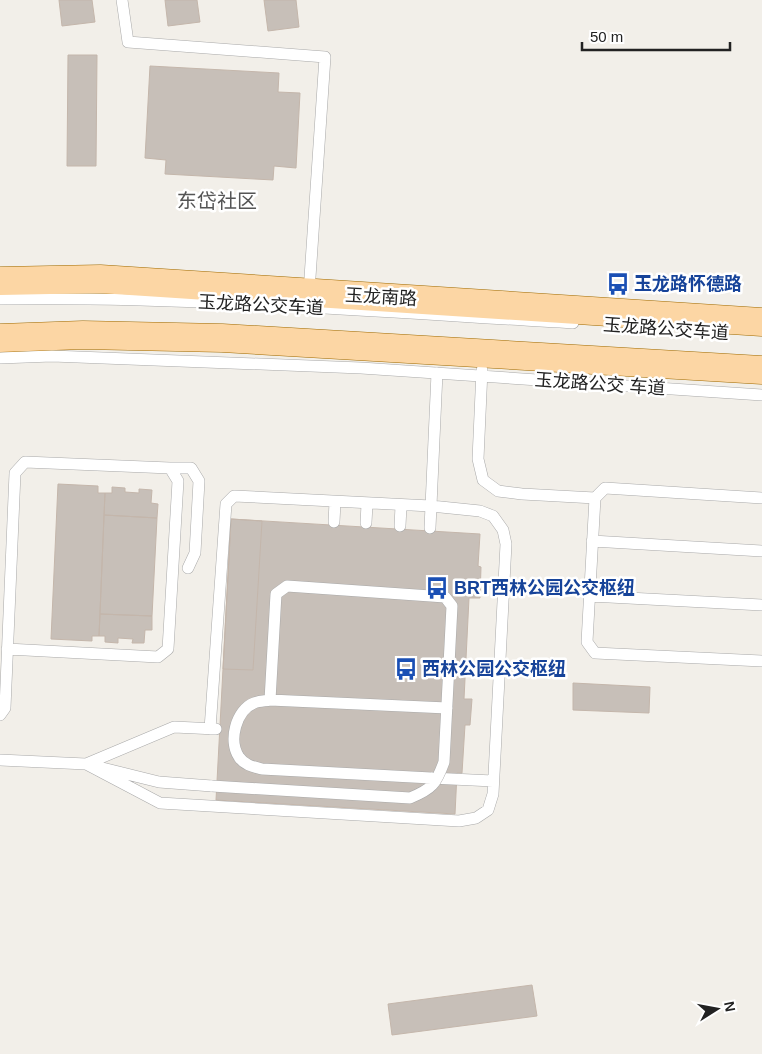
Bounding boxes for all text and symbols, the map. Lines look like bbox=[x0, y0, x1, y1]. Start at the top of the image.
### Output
scale bar bbox=[582, 20, 730, 52]
text: 50 m bbox=[590, 28, 623, 45]
district label: 东岱社区 bbox=[177, 190, 257, 212]
bus stop icon: 玉龙路怀德路 bbox=[605, 271, 631, 297]
place label: 玉龙路怀德路 bbox=[634, 274, 742, 294]
street label: 玉龙南路 bbox=[345, 285, 417, 309]
street label: 玉龙路公交车道 bbox=[198, 292, 324, 318]
street label: 玉龙路公交车道 bbox=[602, 315, 730, 343]
street label: 玉龙路公交 车道 bbox=[534, 369, 666, 399]
bus stop icon: BRT西林公园公交枢纽 bbox=[424, 575, 450, 601]
place label: BRT西林公园公交枢纽 bbox=[454, 578, 635, 598]
bus stop icon: 西林公园公交枢纽 bbox=[393, 656, 419, 682]
place label: 西林公园公交枢纽 bbox=[422, 659, 566, 679]
north arrow bbox=[692, 984, 742, 1034]
text: N bbox=[721, 1000, 739, 1013]

